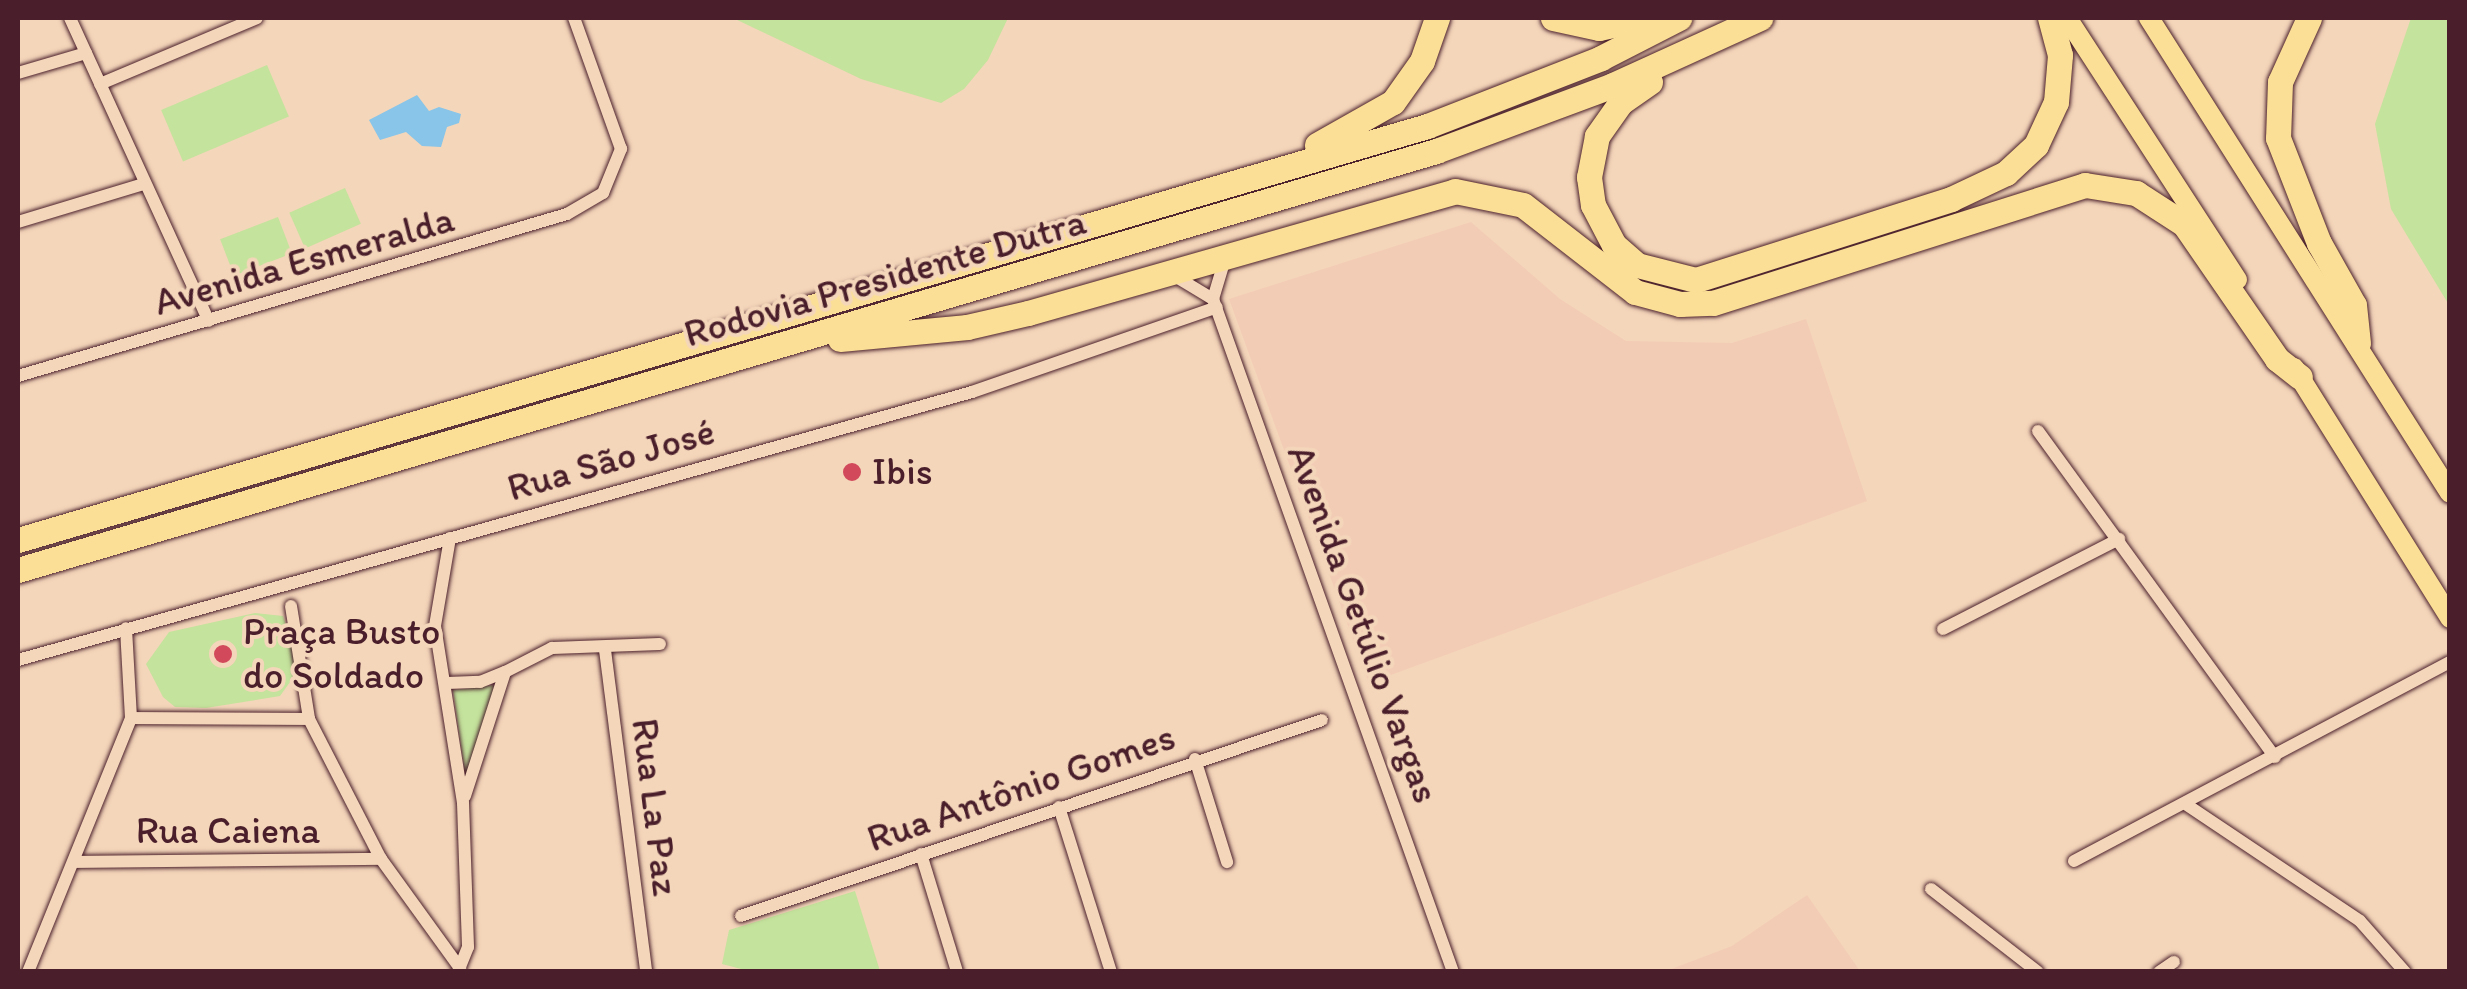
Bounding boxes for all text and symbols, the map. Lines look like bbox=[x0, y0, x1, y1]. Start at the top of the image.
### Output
street label: Avenida Esmeralda bbox=[149, 196, 459, 326]
street label: Rodovia Presidente Dutra bbox=[680, 199, 1090, 357]
street label: Rua São José bbox=[502, 409, 720, 511]
street label: Avenida Getúlio Vargas bbox=[1277, 439, 1449, 809]
place label: Ibis bbox=[872, 449, 933, 495]
marker: Ibis bbox=[841, 461, 863, 483]
place label: Praça Busto do Soldado bbox=[243, 609, 441, 698]
marker: Praça Busto do Soldado bbox=[212, 643, 234, 665]
street label: Rua Antônio Gomes bbox=[861, 714, 1181, 862]
street label: Rua La Paz bbox=[622, 717, 688, 897]
street label: Rua Caiena bbox=[136, 808, 320, 854]

